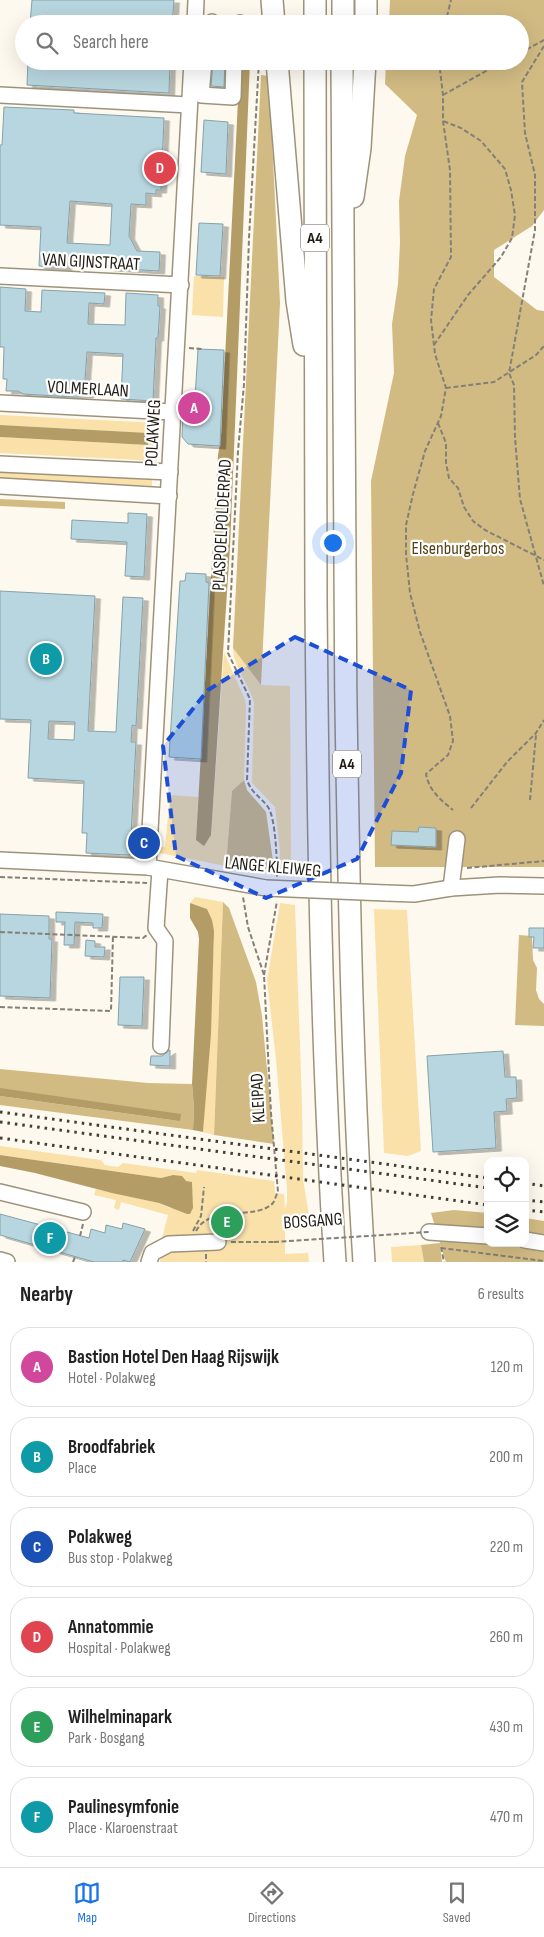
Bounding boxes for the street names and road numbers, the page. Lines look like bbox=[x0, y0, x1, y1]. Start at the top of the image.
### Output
road number: A4 bbox=[301, 224, 329, 252]
street label: VAN GIJNSTRAAT bbox=[41, 249, 141, 275]
street label: VOLMERLAAN bbox=[47, 376, 129, 402]
street label: POLAKWEG bbox=[141, 399, 165, 467]
street label: PLASPOELPOLDERPAD bbox=[208, 459, 236, 591]
road number: A4 bbox=[333, 751, 361, 778]
street label: LANGE KLEIWEG bbox=[224, 852, 322, 882]
street label: KLEIPAD bbox=[246, 1073, 270, 1123]
street label: BOSGANG bbox=[283, 1208, 343, 1234]

